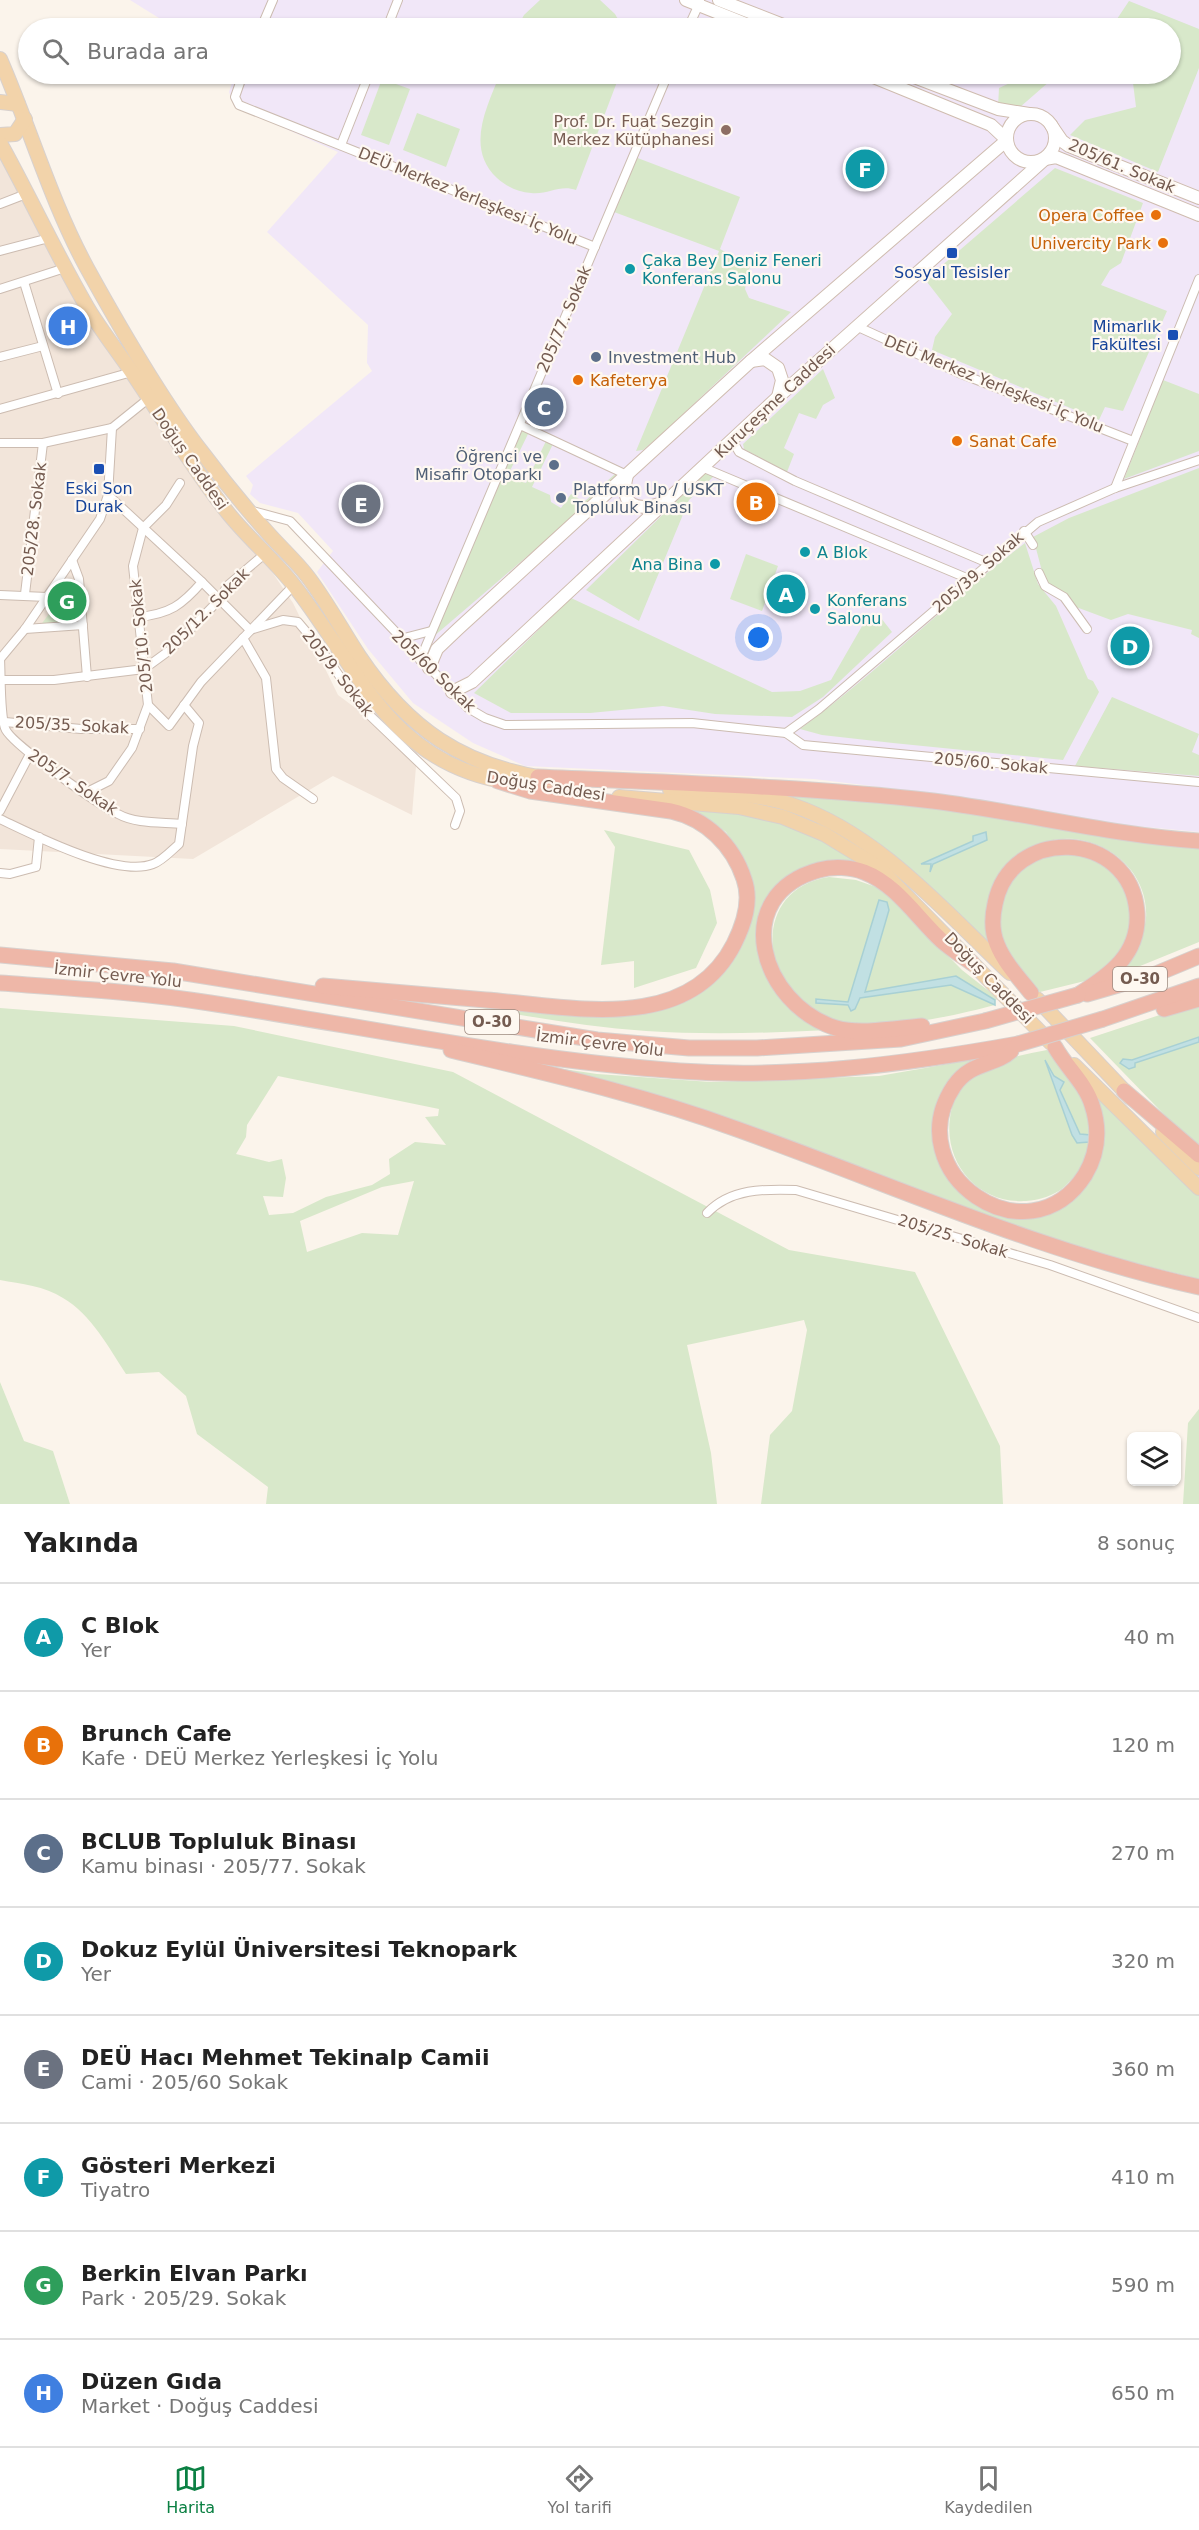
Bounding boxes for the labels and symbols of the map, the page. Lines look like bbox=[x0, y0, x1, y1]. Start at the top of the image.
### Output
place label: Prof. Dr. Fuat Sezgin Merkez Kütüphanesi bbox=[553, 112, 714, 149]
marker: Prof. Dr. Fuat Sezgin Merkez Kütüphanesi bbox=[719, 123, 733, 137]
street label: 205/61. Sokak bbox=[1066, 135, 1179, 197]
street label: DEÜ Merkez Yerleşkesi İç Yolu bbox=[355, 143, 581, 249]
pin: F bbox=[846, 146, 884, 192]
place label: Opera Coffee bbox=[1038, 206, 1144, 225]
marker: Opera Coffee bbox=[1149, 208, 1163, 222]
place label: Univercity Park bbox=[1031, 234, 1152, 253]
marker: Univercity Park bbox=[1156, 236, 1170, 250]
marker: Sosyal Tesisler bbox=[945, 246, 959, 260]
place label: Çaka Bey Deniz Feneri Konferans Salonu bbox=[642, 251, 822, 288]
street label: 205/77. Sokak bbox=[533, 262, 595, 375]
marker: Çaka Bey Deniz Feneri Konferans Salonu bbox=[623, 262, 637, 276]
place label: Sosyal Tesisler bbox=[894, 263, 1010, 282]
pin: H bbox=[48, 304, 88, 348]
place label: Mimarlık Fakültesi bbox=[1091, 317, 1162, 354]
marker: Mimarlık Fakültesi bbox=[1166, 328, 1180, 342]
street label: DEÜ Merkez Yerleşkesi İç Yolu bbox=[881, 331, 1107, 437]
street label: Kuruçeşme Caddesi bbox=[711, 340, 839, 462]
place label: Investment Hub bbox=[608, 348, 736, 367]
marker: Investment Hub bbox=[589, 350, 603, 364]
place label: Kafeterya bbox=[590, 371, 667, 390]
marker: Kafeterya bbox=[571, 373, 585, 387]
pin: C bbox=[524, 384, 564, 430]
street label: Doğuş Caddesi bbox=[148, 405, 232, 513]
place label: Sanat Cafe bbox=[969, 432, 1057, 451]
marker: Sanat Cafe bbox=[950, 434, 964, 448]
place label: Öğrenci ve Misafir Otoparkı bbox=[415, 447, 542, 484]
marker: Öğrenci ve Misafir Otoparkı bbox=[547, 458, 561, 472]
street label: 205/28. Sokak bbox=[18, 460, 50, 577]
marker: Eski Son Durak bbox=[92, 462, 106, 476]
place label: Eski Son Durak bbox=[65, 479, 133, 516]
place label: Platform Up / USKT Topluluk Binası bbox=[572, 480, 724, 517]
pin: B bbox=[736, 480, 776, 524]
pin: E bbox=[342, 482, 380, 526]
marker: Platform Up / USKT Topluluk Binası bbox=[554, 491, 568, 505]
street label: 205/39. Sokak bbox=[929, 527, 1028, 617]
place label: A Blok bbox=[817, 543, 868, 562]
marker: A Blok bbox=[798, 545, 812, 559]
place label: Ana Bina bbox=[632, 555, 703, 574]
marker: Ana Bina bbox=[708, 557, 722, 571]
street label: 205/12. Sokak bbox=[159, 563, 254, 658]
pin: A bbox=[766, 572, 806, 616]
street label: 205/10. Sokak bbox=[125, 577, 156, 694]
pin: G bbox=[48, 578, 86, 624]
place label: Konferans Salonu bbox=[827, 591, 907, 628]
marker: Konferans Salonu bbox=[808, 602, 822, 616]
your location bbox=[744, 623, 773, 652]
pin: D bbox=[1110, 624, 1150, 668]
street label: 205/9. Sokak bbox=[298, 626, 378, 721]
street label: 205/60 Sokak bbox=[388, 626, 480, 716]
street label: 205/35. Sokak bbox=[14, 713, 130, 738]
street label: 205/7. Sokak bbox=[24, 745, 122, 819]
street label: 205/60. Sokak bbox=[933, 749, 1050, 778]
street label: Doğuş Caddesi bbox=[485, 767, 607, 805]
street label: Doğuş Caddesi bbox=[941, 928, 1037, 1028]
street label: İzmir Çevre Yolu bbox=[53, 959, 183, 991]
road number: O-30 bbox=[1113, 967, 1167, 991]
road number: O-30 bbox=[465, 1010, 519, 1034]
street label: İzmir Çevre Yolu bbox=[535, 1026, 665, 1060]
street label: 205/25. Sokak bbox=[895, 1210, 1011, 1262]

